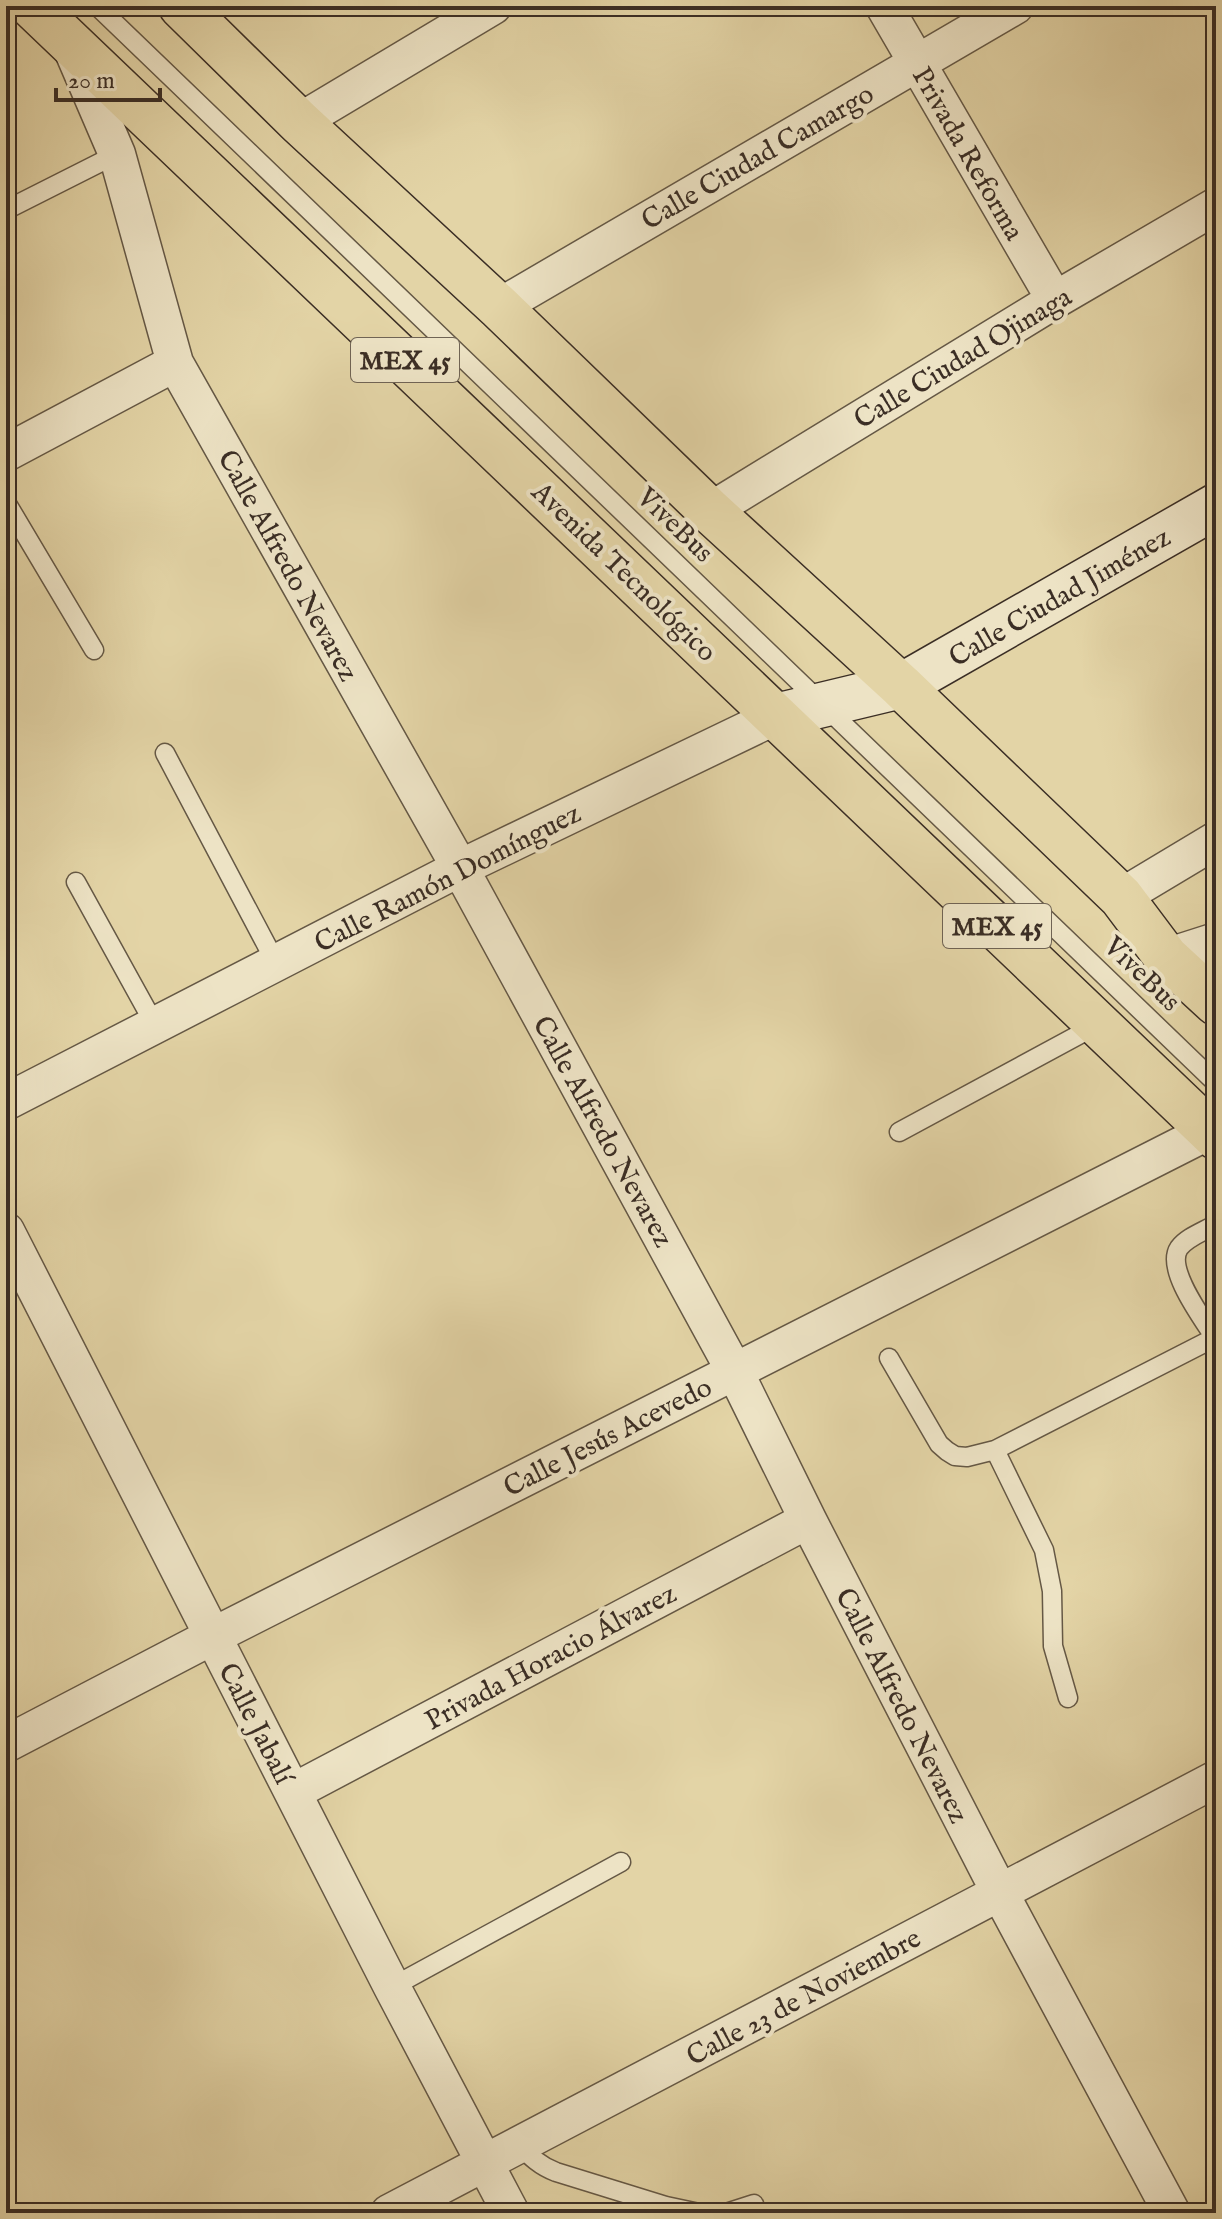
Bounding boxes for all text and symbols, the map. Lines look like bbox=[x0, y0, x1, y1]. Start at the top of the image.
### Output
scale bar bbox=[56, 52, 160, 102]
street label: Privada Reforma bbox=[903, 61, 1031, 248]
text: 20 m bbox=[68, 66, 115, 97]
street label: Calle Ciudad Camargo bbox=[636, 77, 881, 239]
street label: Calle Ciudad Ojinaga bbox=[848, 280, 1079, 438]
road number: MEX 45 bbox=[351, 338, 459, 382]
street label: Calle Alfredo Nevarez bbox=[209, 444, 365, 688]
street label: Avenida Tecnológico bbox=[523, 475, 723, 670]
street label: ViveBus bbox=[628, 480, 720, 571]
street label: Calle Ciudad Jiménez bbox=[943, 521, 1177, 676]
street label: Calle Ramón Domínguez bbox=[309, 797, 587, 962]
road number: MEX 45 bbox=[943, 904, 1051, 948]
street label: ViveBus bbox=[1095, 929, 1187, 1020]
street label: Calle Alfredo Nevarez bbox=[524, 1010, 680, 1254]
street label: Calle Jesús Acevedo bbox=[498, 1371, 718, 1506]
street label: Privada Horacio Álvarez bbox=[419, 1576, 683, 1739]
street label: Calle Alfredo Nevarez bbox=[826, 1583, 975, 1830]
street label: Calle Jabalí bbox=[209, 1658, 301, 1792]
street label: Calle 23 de Noviembre bbox=[681, 1922, 927, 2075]

